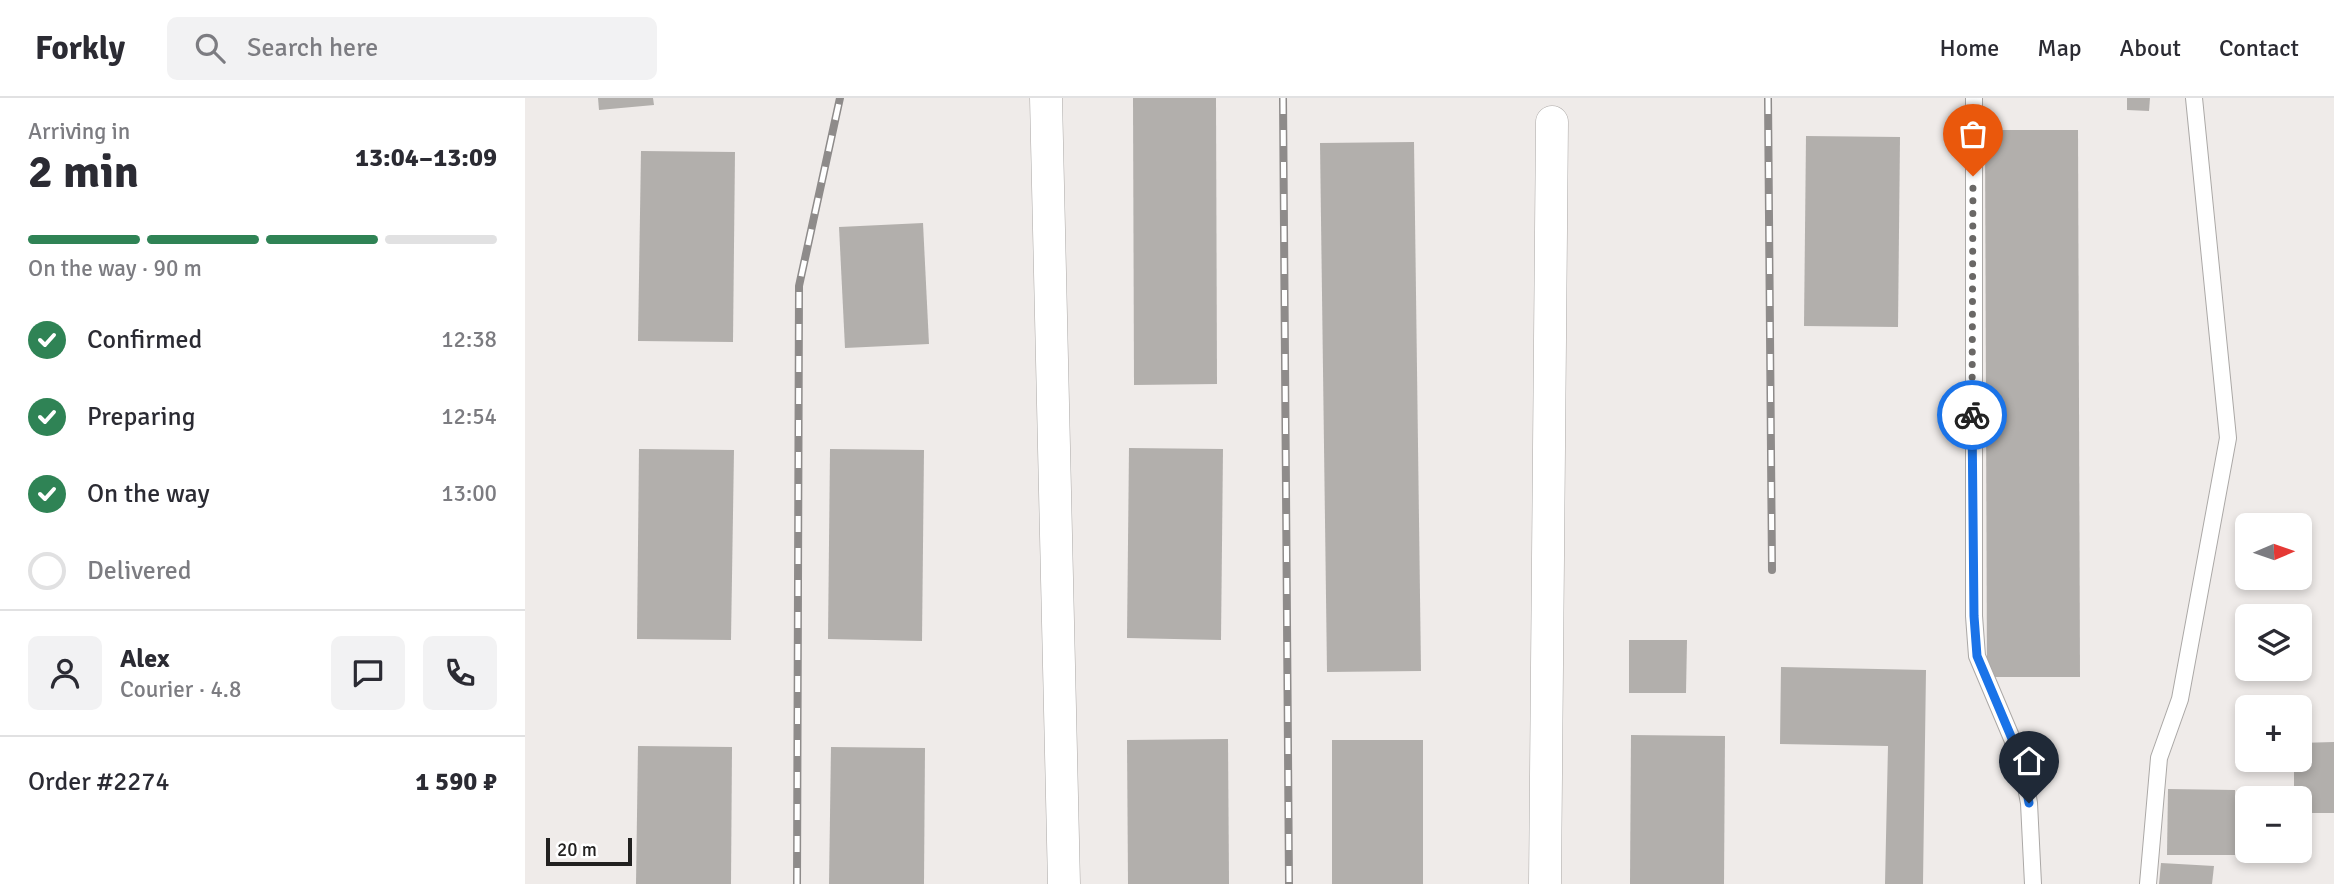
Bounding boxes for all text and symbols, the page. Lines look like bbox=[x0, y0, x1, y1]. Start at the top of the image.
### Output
search box bbox=[167, 17, 657, 80]
text: Forkly bbox=[35, 28, 125, 69]
icon: search bbox=[191, 29, 229, 67]
text: Search here bbox=[247, 32, 378, 64]
text: Home bbox=[1939, 33, 1999, 63]
text: Map bbox=[2037, 33, 2082, 63]
text: About bbox=[2120, 33, 2181, 63]
text: Contact bbox=[2219, 33, 2299, 63]
pin bbox=[1943, 104, 2003, 176]
icon: bag bbox=[1954, 115, 1992, 153]
text: Arriving in bbox=[28, 117, 130, 146]
text: 13:04–13:09 bbox=[355, 142, 497, 174]
text: 2 min bbox=[28, 144, 139, 200]
text: On the way · 90 m bbox=[28, 254, 202, 283]
icon: check bbox=[28, 321, 66, 359]
text: Confirmed bbox=[87, 324, 202, 356]
text: 12:38 bbox=[441, 325, 497, 354]
courier bbox=[1937, 380, 2007, 450]
icon: bike bbox=[1953, 396, 1991, 434]
icon: check bbox=[28, 398, 66, 436]
text: Preparing bbox=[87, 401, 195, 433]
text: 12:54 bbox=[441, 402, 497, 431]
icon: check bbox=[28, 475, 66, 513]
text: On the way bbox=[87, 478, 210, 510]
text: 13:00 bbox=[441, 479, 497, 508]
north arrow bbox=[2235, 513, 2312, 590]
map controls bbox=[2235, 513, 2312, 863]
text: Delivered bbox=[87, 555, 192, 587]
button: layers bbox=[2235, 604, 2312, 681]
button: person bbox=[28, 636, 102, 710]
button: chat bbox=[331, 636, 405, 710]
button: phone bbox=[423, 636, 497, 710]
text: Alex bbox=[120, 643, 170, 675]
text: Courier · 4.8 bbox=[120, 675, 241, 704]
button: + bbox=[2235, 695, 2312, 772]
pin bbox=[1999, 731, 2059, 803]
icon: home bbox=[2010, 742, 2048, 780]
text: Order #2274 bbox=[28, 766, 169, 798]
text: 1 590 ₽ bbox=[415, 766, 497, 798]
button: − bbox=[2235, 786, 2312, 863]
scale bar bbox=[546, 835, 632, 867]
text: 20 m bbox=[557, 838, 597, 862]

